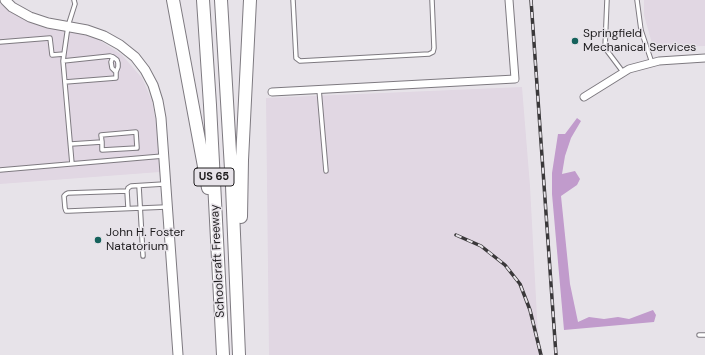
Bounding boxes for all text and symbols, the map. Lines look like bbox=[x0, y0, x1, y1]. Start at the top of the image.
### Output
place label: Springfield Mechanical Services bbox=[583, 27, 696, 55]
marker: Springfield Mechanical Services bbox=[570, 36, 580, 46]
road number: US 65 bbox=[194, 168, 234, 186]
street label: Schoolcraft Freeway bbox=[208, 204, 228, 318]
place label: John H. Foster Natatorium bbox=[106, 226, 185, 254]
marker: John H. Foster Natatorium bbox=[93, 235, 103, 245]

